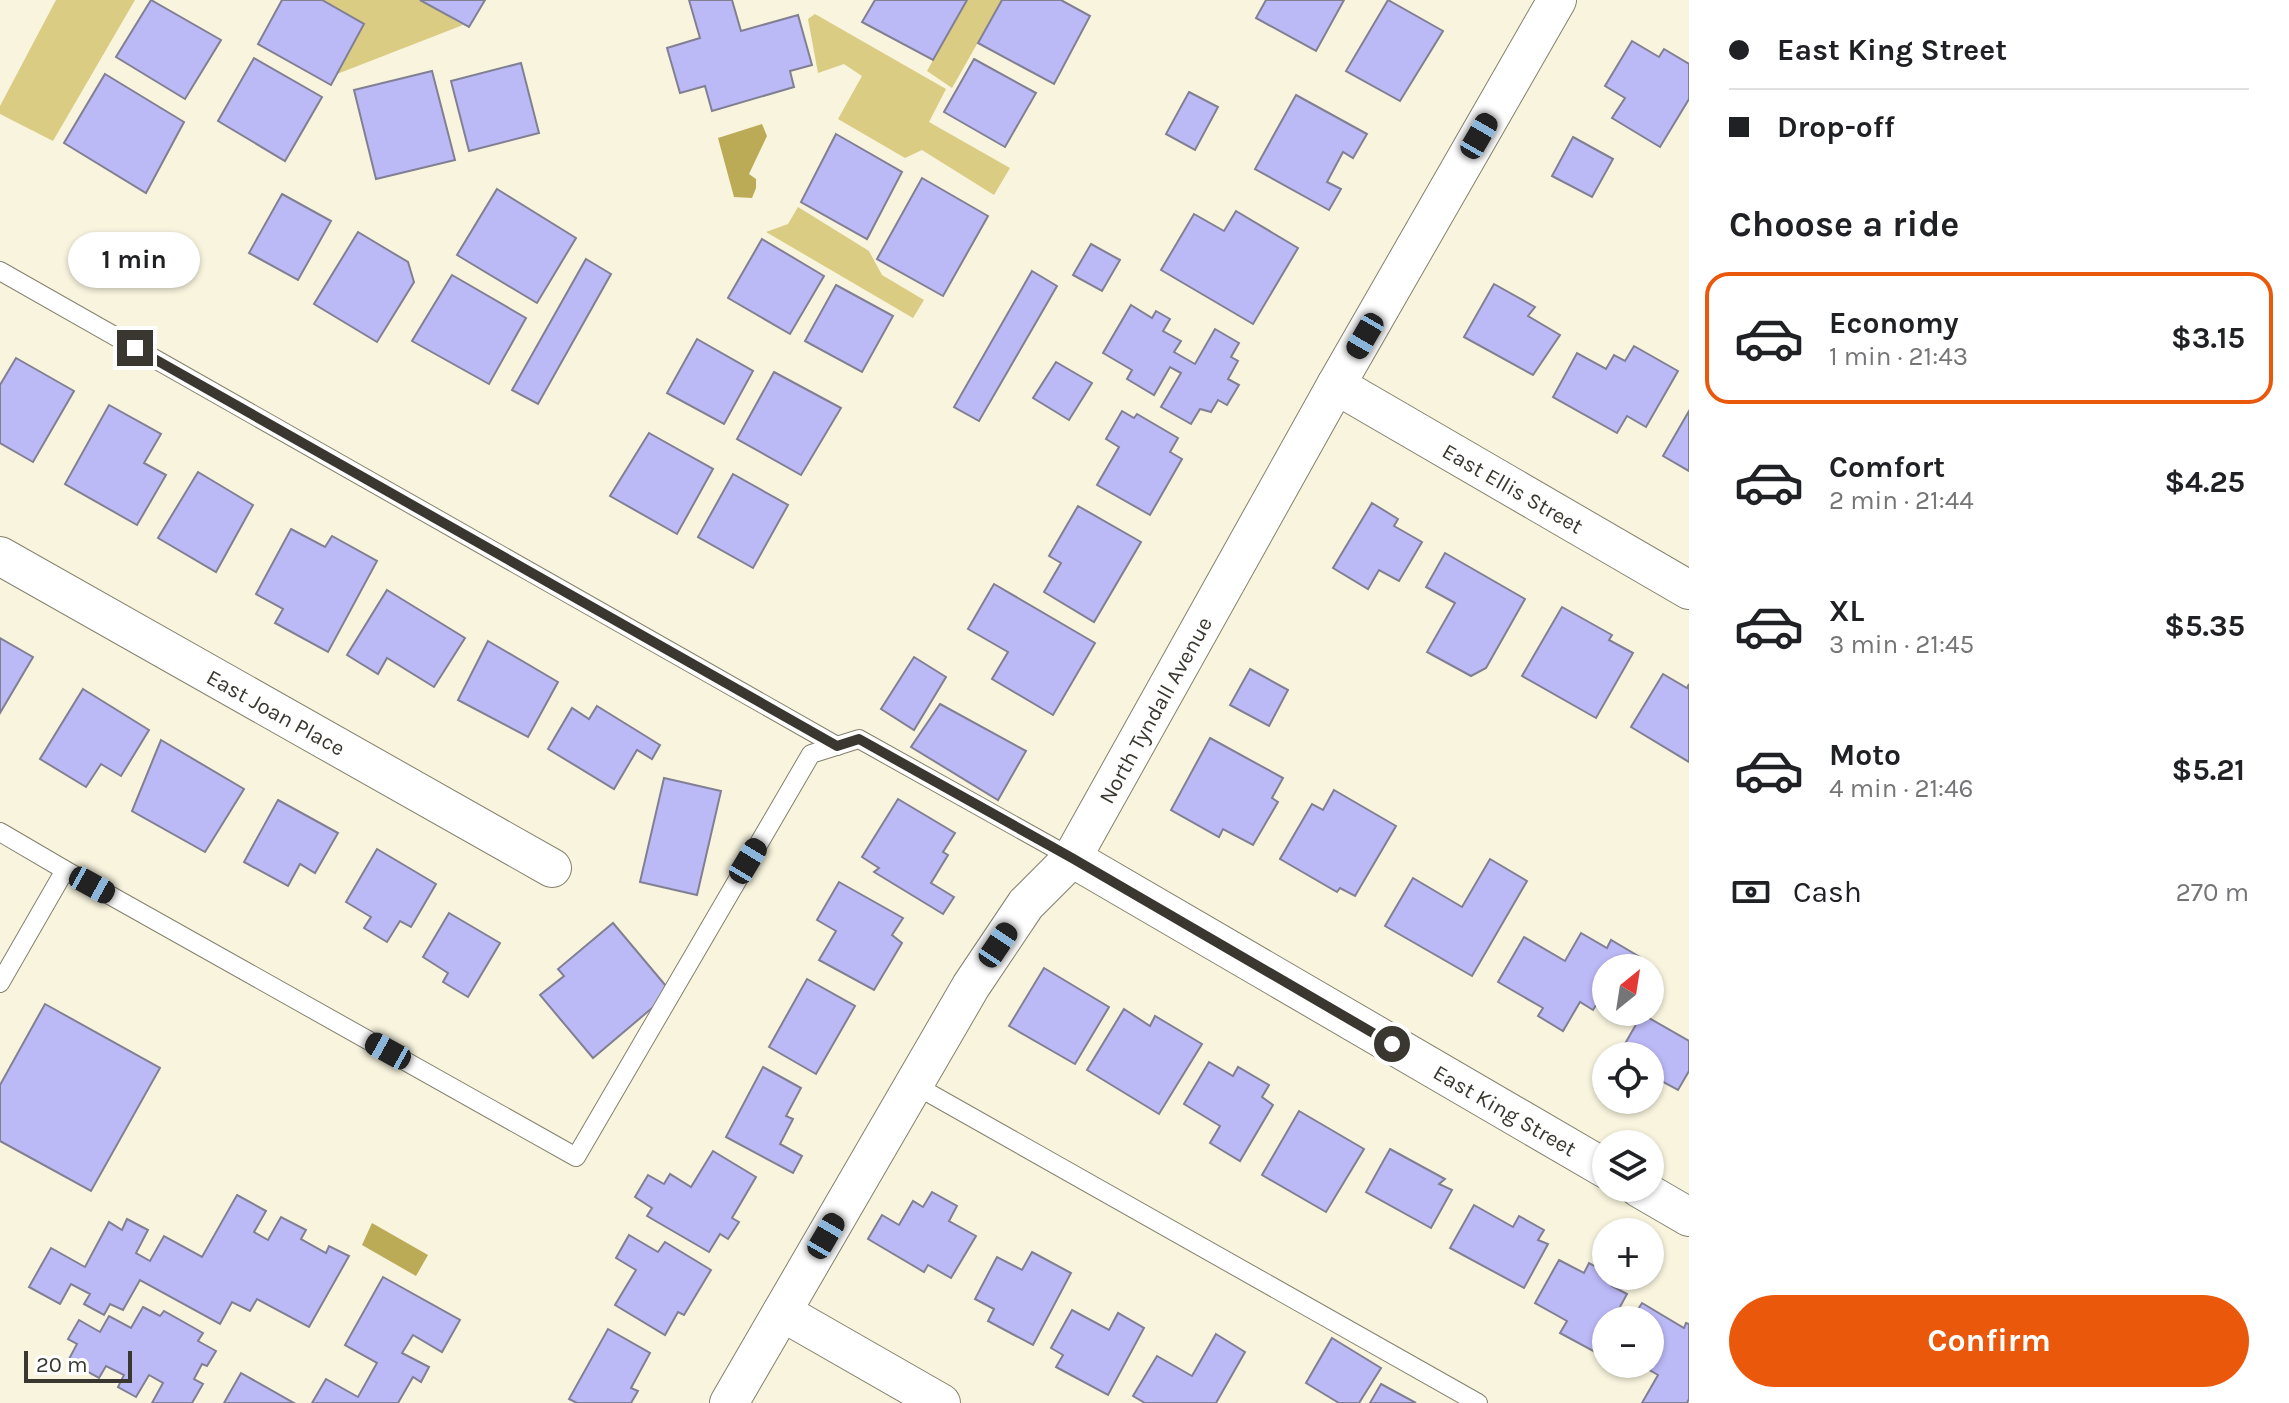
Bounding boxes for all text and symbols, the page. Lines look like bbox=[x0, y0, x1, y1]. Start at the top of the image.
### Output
text: East King Street bbox=[1777, 32, 2007, 68]
car bbox=[1457, 109, 1501, 163]
text: Drop-off bbox=[1777, 109, 1895, 145]
text: Choose a ride bbox=[1729, 203, 1959, 245]
callout: 1 min bbox=[69, 232, 201, 288]
text: 1 min bbox=[101, 244, 167, 275]
icon: car bbox=[1733, 302, 1805, 374]
text: Economy bbox=[1829, 305, 1959, 341]
car bbox=[1343, 309, 1387, 363]
text: $3.15 bbox=[2171, 320, 2245, 356]
route end bbox=[117, 330, 153, 366]
text: 1 min · 21:43 bbox=[1829, 341, 1968, 372]
street label: East Ellis Street bbox=[1438, 438, 1587, 540]
icon: car bbox=[1733, 446, 1805, 518]
text: Comfort bbox=[1829, 449, 1945, 485]
text: $4.25 bbox=[2164, 464, 2245, 500]
text: 2 min · 21:44 bbox=[1829, 485, 1974, 516]
icon: car bbox=[1733, 590, 1805, 662]
text: XL bbox=[1829, 593, 1864, 629]
text: $5.35 bbox=[2164, 608, 2245, 644]
street label: North Tyndall Avenue bbox=[1094, 612, 1218, 809]
text: 3 min · 21:45 bbox=[1829, 629, 1974, 660]
street label: East Joan Place bbox=[202, 664, 349, 762]
icon: car bbox=[1733, 734, 1805, 806]
text: Moto bbox=[1829, 737, 1901, 773]
text: $5.21 bbox=[2172, 752, 2245, 788]
text: 4 min · 21:46 bbox=[1829, 773, 1974, 804]
car bbox=[725, 834, 771, 888]
car bbox=[65, 863, 119, 907]
icon: cash bbox=[1729, 870, 1773, 914]
text: Cash bbox=[1793, 874, 1862, 910]
text: 270 m bbox=[2176, 877, 2249, 908]
car bbox=[975, 918, 1021, 972]
north arrow bbox=[1592, 954, 1664, 1026]
map controls bbox=[1592, 954, 1664, 1378]
route start bbox=[1374, 1026, 1410, 1062]
car bbox=[361, 1029, 415, 1073]
button: locate bbox=[1592, 1042, 1664, 1114]
street label: East King Street bbox=[1428, 1059, 1581, 1162]
button: layers bbox=[1592, 1130, 1664, 1202]
car bbox=[804, 1209, 848, 1263]
button: + bbox=[1592, 1218, 1664, 1290]
button: Confirm bbox=[1729, 1295, 2249, 1387]
button: − bbox=[1592, 1306, 1664, 1378]
scale bar bbox=[24, 1347, 132, 1383]
text: 20 m bbox=[36, 1352, 88, 1378]

